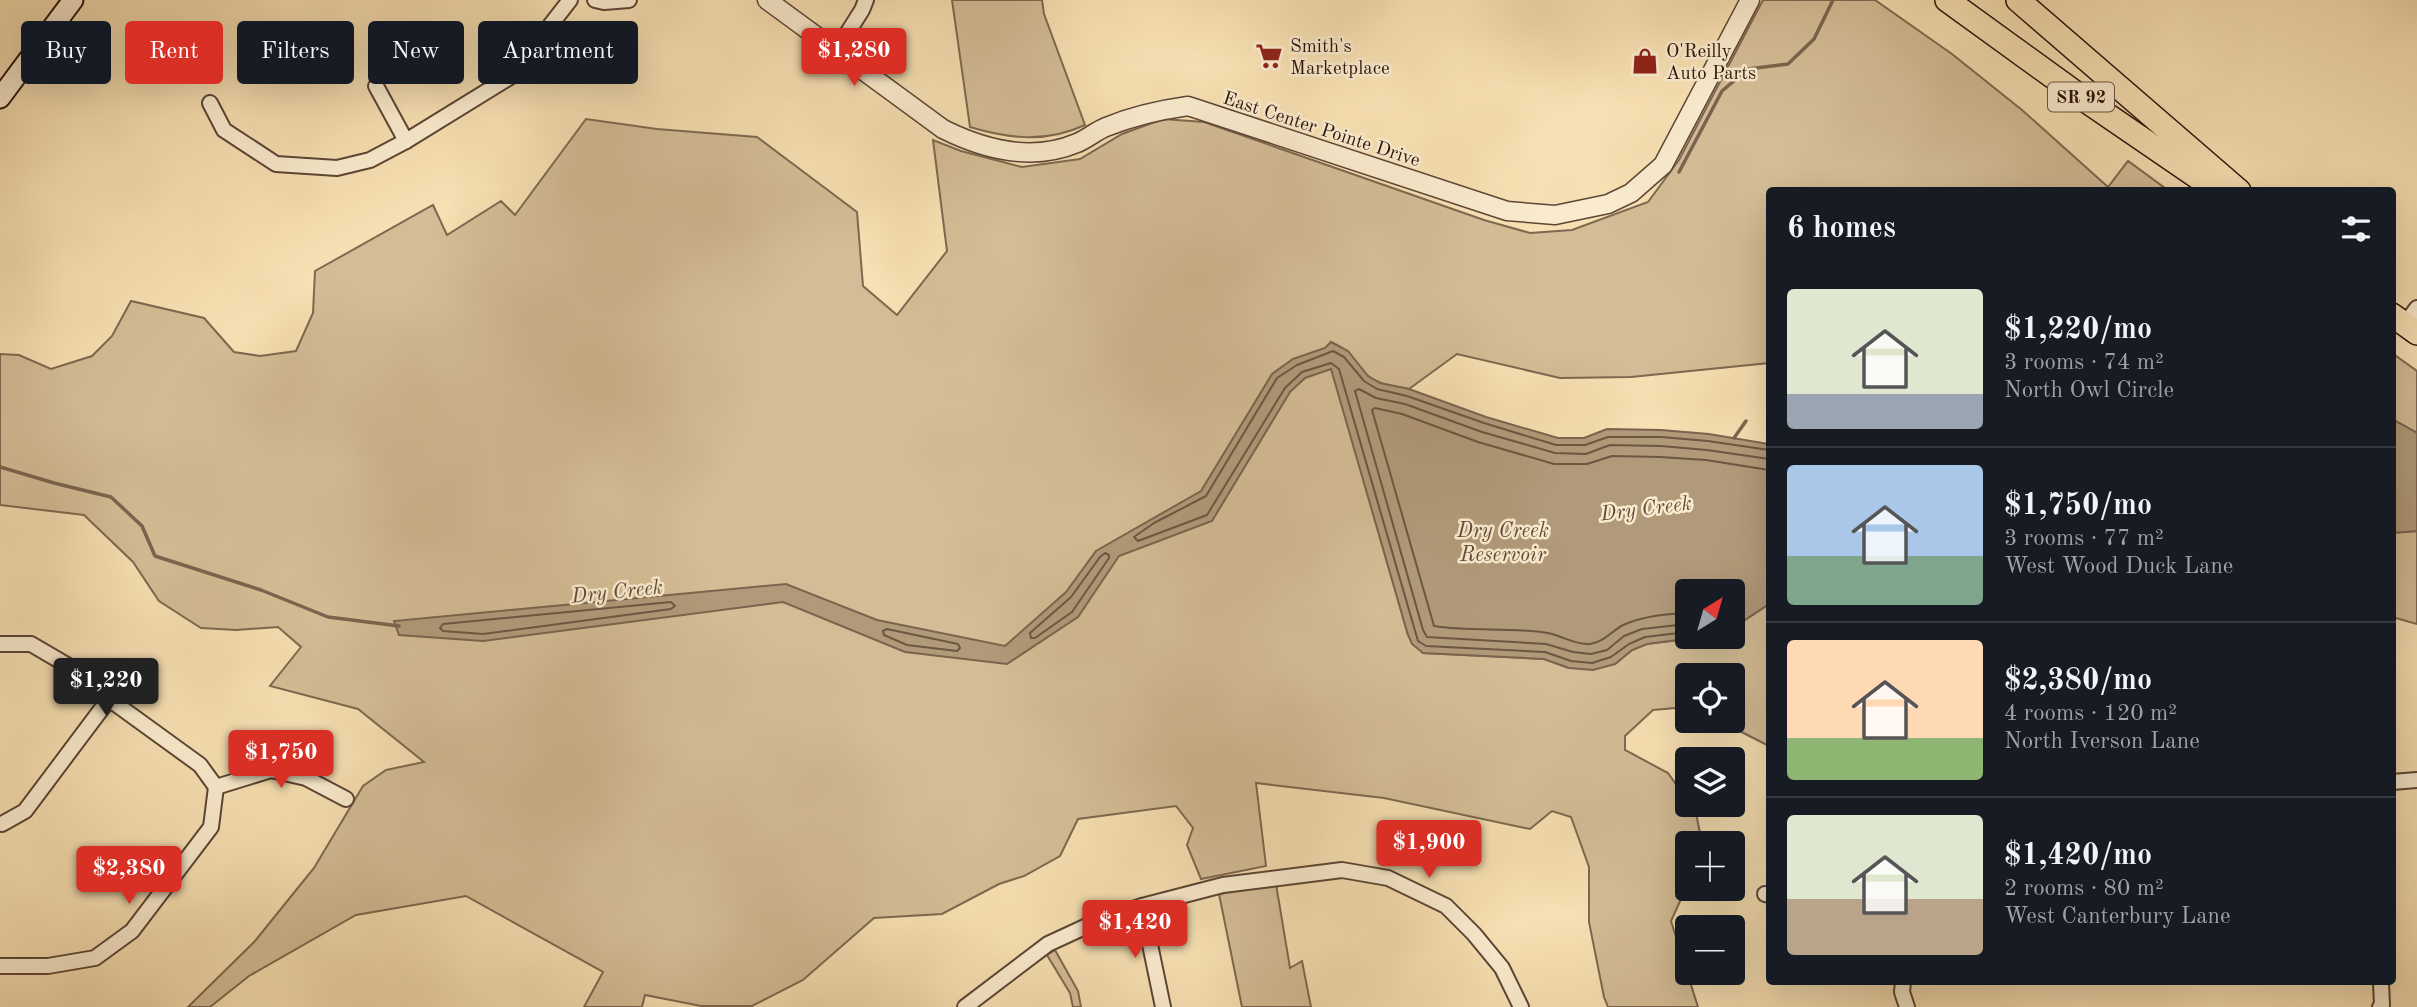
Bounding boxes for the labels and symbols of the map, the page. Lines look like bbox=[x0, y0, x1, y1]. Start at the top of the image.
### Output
pin: $1,280 bbox=[797, 28, 911, 88]
place label: Smith's Marketplace bbox=[1290, 38, 1390, 79]
supermarket icon: Smith's Marketplace bbox=[1254, 41, 1284, 71]
place label: O'Reilly Auto Parts bbox=[1666, 43, 1756, 84]
shop icon: O'Reilly Auto Parts bbox=[1630, 46, 1660, 76]
road number: SR 92 bbox=[2048, 82, 2114, 112]
street label: East Center Pointe Drive bbox=[1220, 90, 1422, 171]
water label: Dry Creek bbox=[1598, 493, 1693, 526]
water label: Dry Creek Reservoir bbox=[1456, 521, 1549, 566]
water label: Dry Creek bbox=[569, 577, 664, 608]
north arrow bbox=[1675, 579, 1745, 649]
pin: $1,220 bbox=[49, 658, 163, 718]
pin: $1,750 bbox=[224, 730, 338, 790]
pin: $1,900 bbox=[1372, 820, 1486, 880]
pin: $2,380 bbox=[72, 846, 186, 906]
pin: $1,420 bbox=[1078, 900, 1192, 960]

